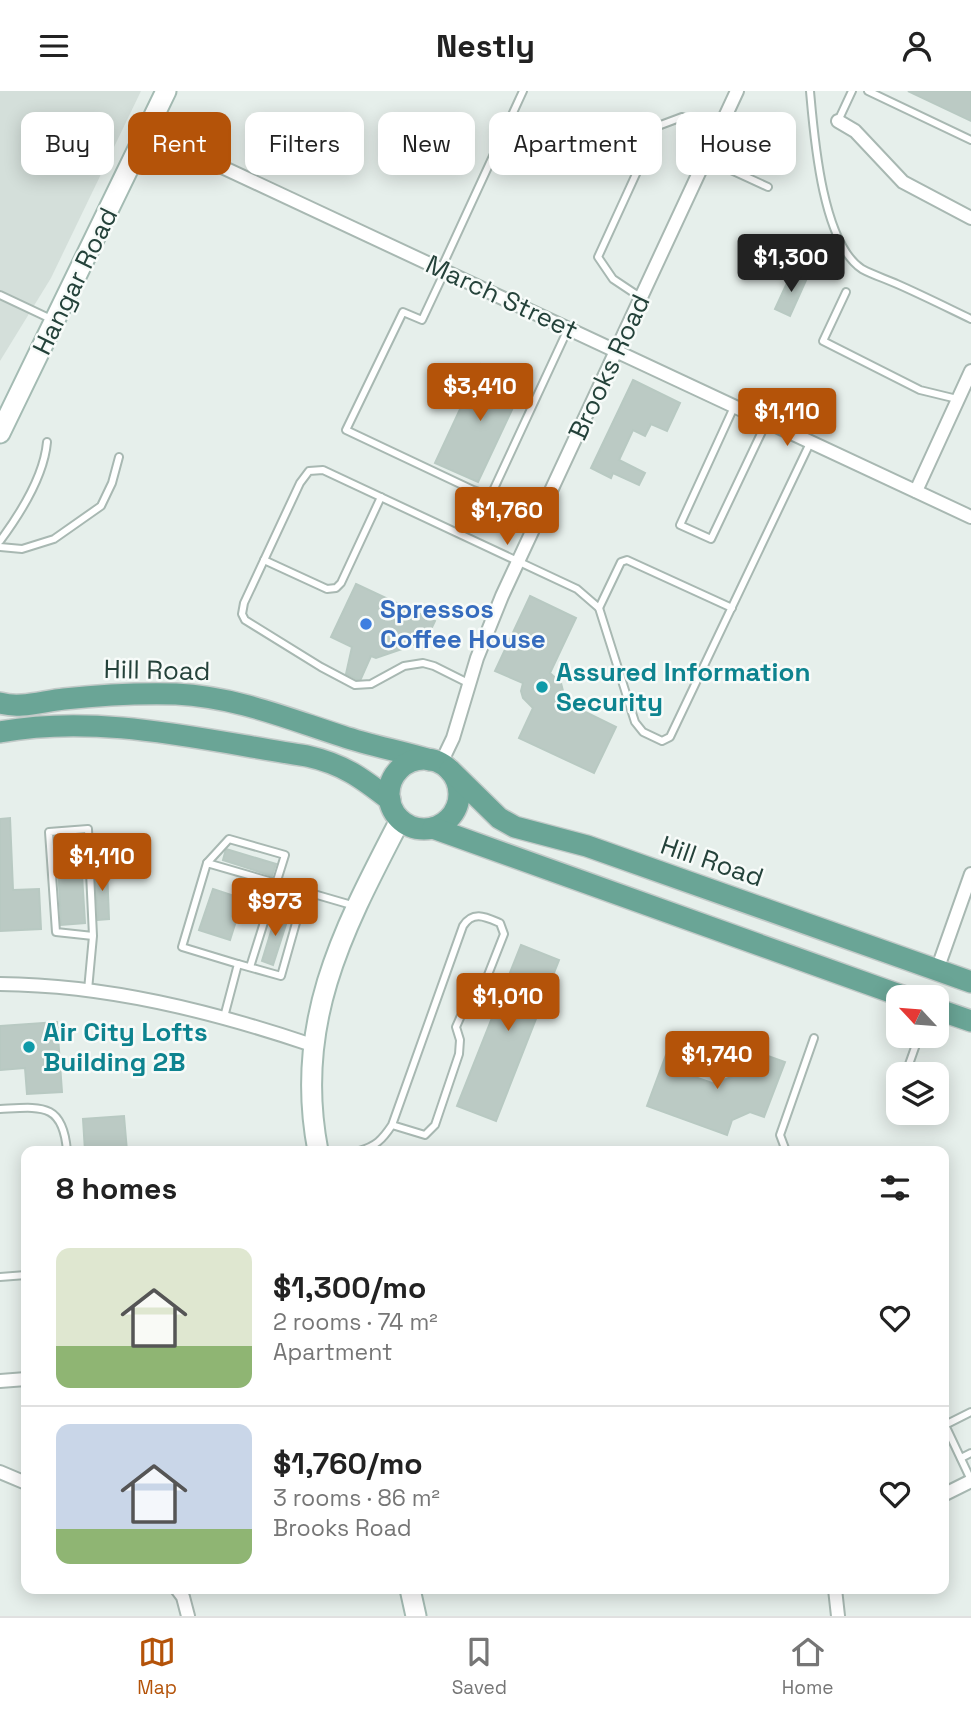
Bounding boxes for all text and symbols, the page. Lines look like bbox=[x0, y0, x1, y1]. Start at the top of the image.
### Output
text: Nestly bbox=[436, 26, 535, 66]
icon: menu bbox=[35, 27, 73, 65]
icon: person bbox=[898, 27, 936, 65]
chip: Buy bbox=[21, 112, 114, 175]
chip: Rent bbox=[128, 112, 231, 175]
chip: Filters bbox=[245, 112, 364, 175]
chip: New bbox=[378, 112, 475, 175]
chip: Apartment bbox=[489, 112, 662, 175]
chip: House bbox=[676, 112, 796, 175]
street label: Hangar Road bbox=[25, 202, 125, 360]
pin: $1,300 bbox=[734, 235, 848, 294]
text: $1,300 bbox=[754, 242, 828, 272]
street label: March Street bbox=[420, 247, 584, 347]
street label: Brooks Road bbox=[561, 289, 657, 445]
pin: $3,410 bbox=[423, 363, 537, 423]
text: $3,410 bbox=[443, 371, 517, 401]
pin: $1,110 bbox=[730, 389, 844, 448]
text: $1,110 bbox=[754, 396, 820, 426]
pin: $1,760 bbox=[450, 487, 564, 547]
text: $1,760 bbox=[471, 495, 543, 525]
place label: Spressos Coffee House bbox=[380, 592, 546, 656]
marker: Spressos Coffee House bbox=[358, 616, 374, 632]
street label: Hill Road bbox=[103, 652, 211, 688]
place label: Assured Information Security bbox=[556, 655, 810, 719]
marker: Assured Information Security bbox=[534, 679, 550, 695]
street label: Hill Road bbox=[656, 828, 768, 894]
pin: $1,110 bbox=[45, 833, 159, 893]
text: $1,110 bbox=[69, 841, 135, 871]
pin: $973 bbox=[234, 879, 316, 938]
text: $973 bbox=[248, 886, 302, 916]
pin: $1,010 bbox=[451, 974, 565, 1033]
text: $1,010 bbox=[472, 981, 544, 1011]
north arrow bbox=[886, 985, 948, 1048]
map controls bbox=[886, 985, 949, 1125]
place label: Air City Lofts Building 2B bbox=[43, 1015, 208, 1079]
pin: $1,740 bbox=[660, 1031, 774, 1091]
marker: Air City Lofts Building 2B bbox=[21, 1039, 37, 1055]
text: $1,740 bbox=[681, 1039, 753, 1069]
button: layers bbox=[886, 1062, 949, 1125]
text: 8 homes bbox=[56, 1169, 177, 1208]
icon: filters bbox=[876, 1169, 914, 1207]
text: $1,300/mo bbox=[273, 1268, 426, 1307]
icon: home bbox=[112, 1276, 196, 1360]
icon: heart bbox=[876, 1299, 914, 1337]
text: 2 rooms · 74 m² bbox=[273, 1307, 438, 1337]
text: Apartment bbox=[273, 1337, 393, 1367]
text: $1,760/mo bbox=[273, 1444, 423, 1483]
icon: home bbox=[112, 1452, 196, 1536]
icon: heart bbox=[876, 1475, 914, 1513]
text: 3 rooms · 86 m² bbox=[273, 1483, 440, 1513]
text: Brooks Road bbox=[273, 1513, 411, 1543]
tab: Map bbox=[137, 1633, 177, 1700]
tab: Saved bbox=[452, 1633, 507, 1700]
tab: Home bbox=[782, 1633, 834, 1700]

